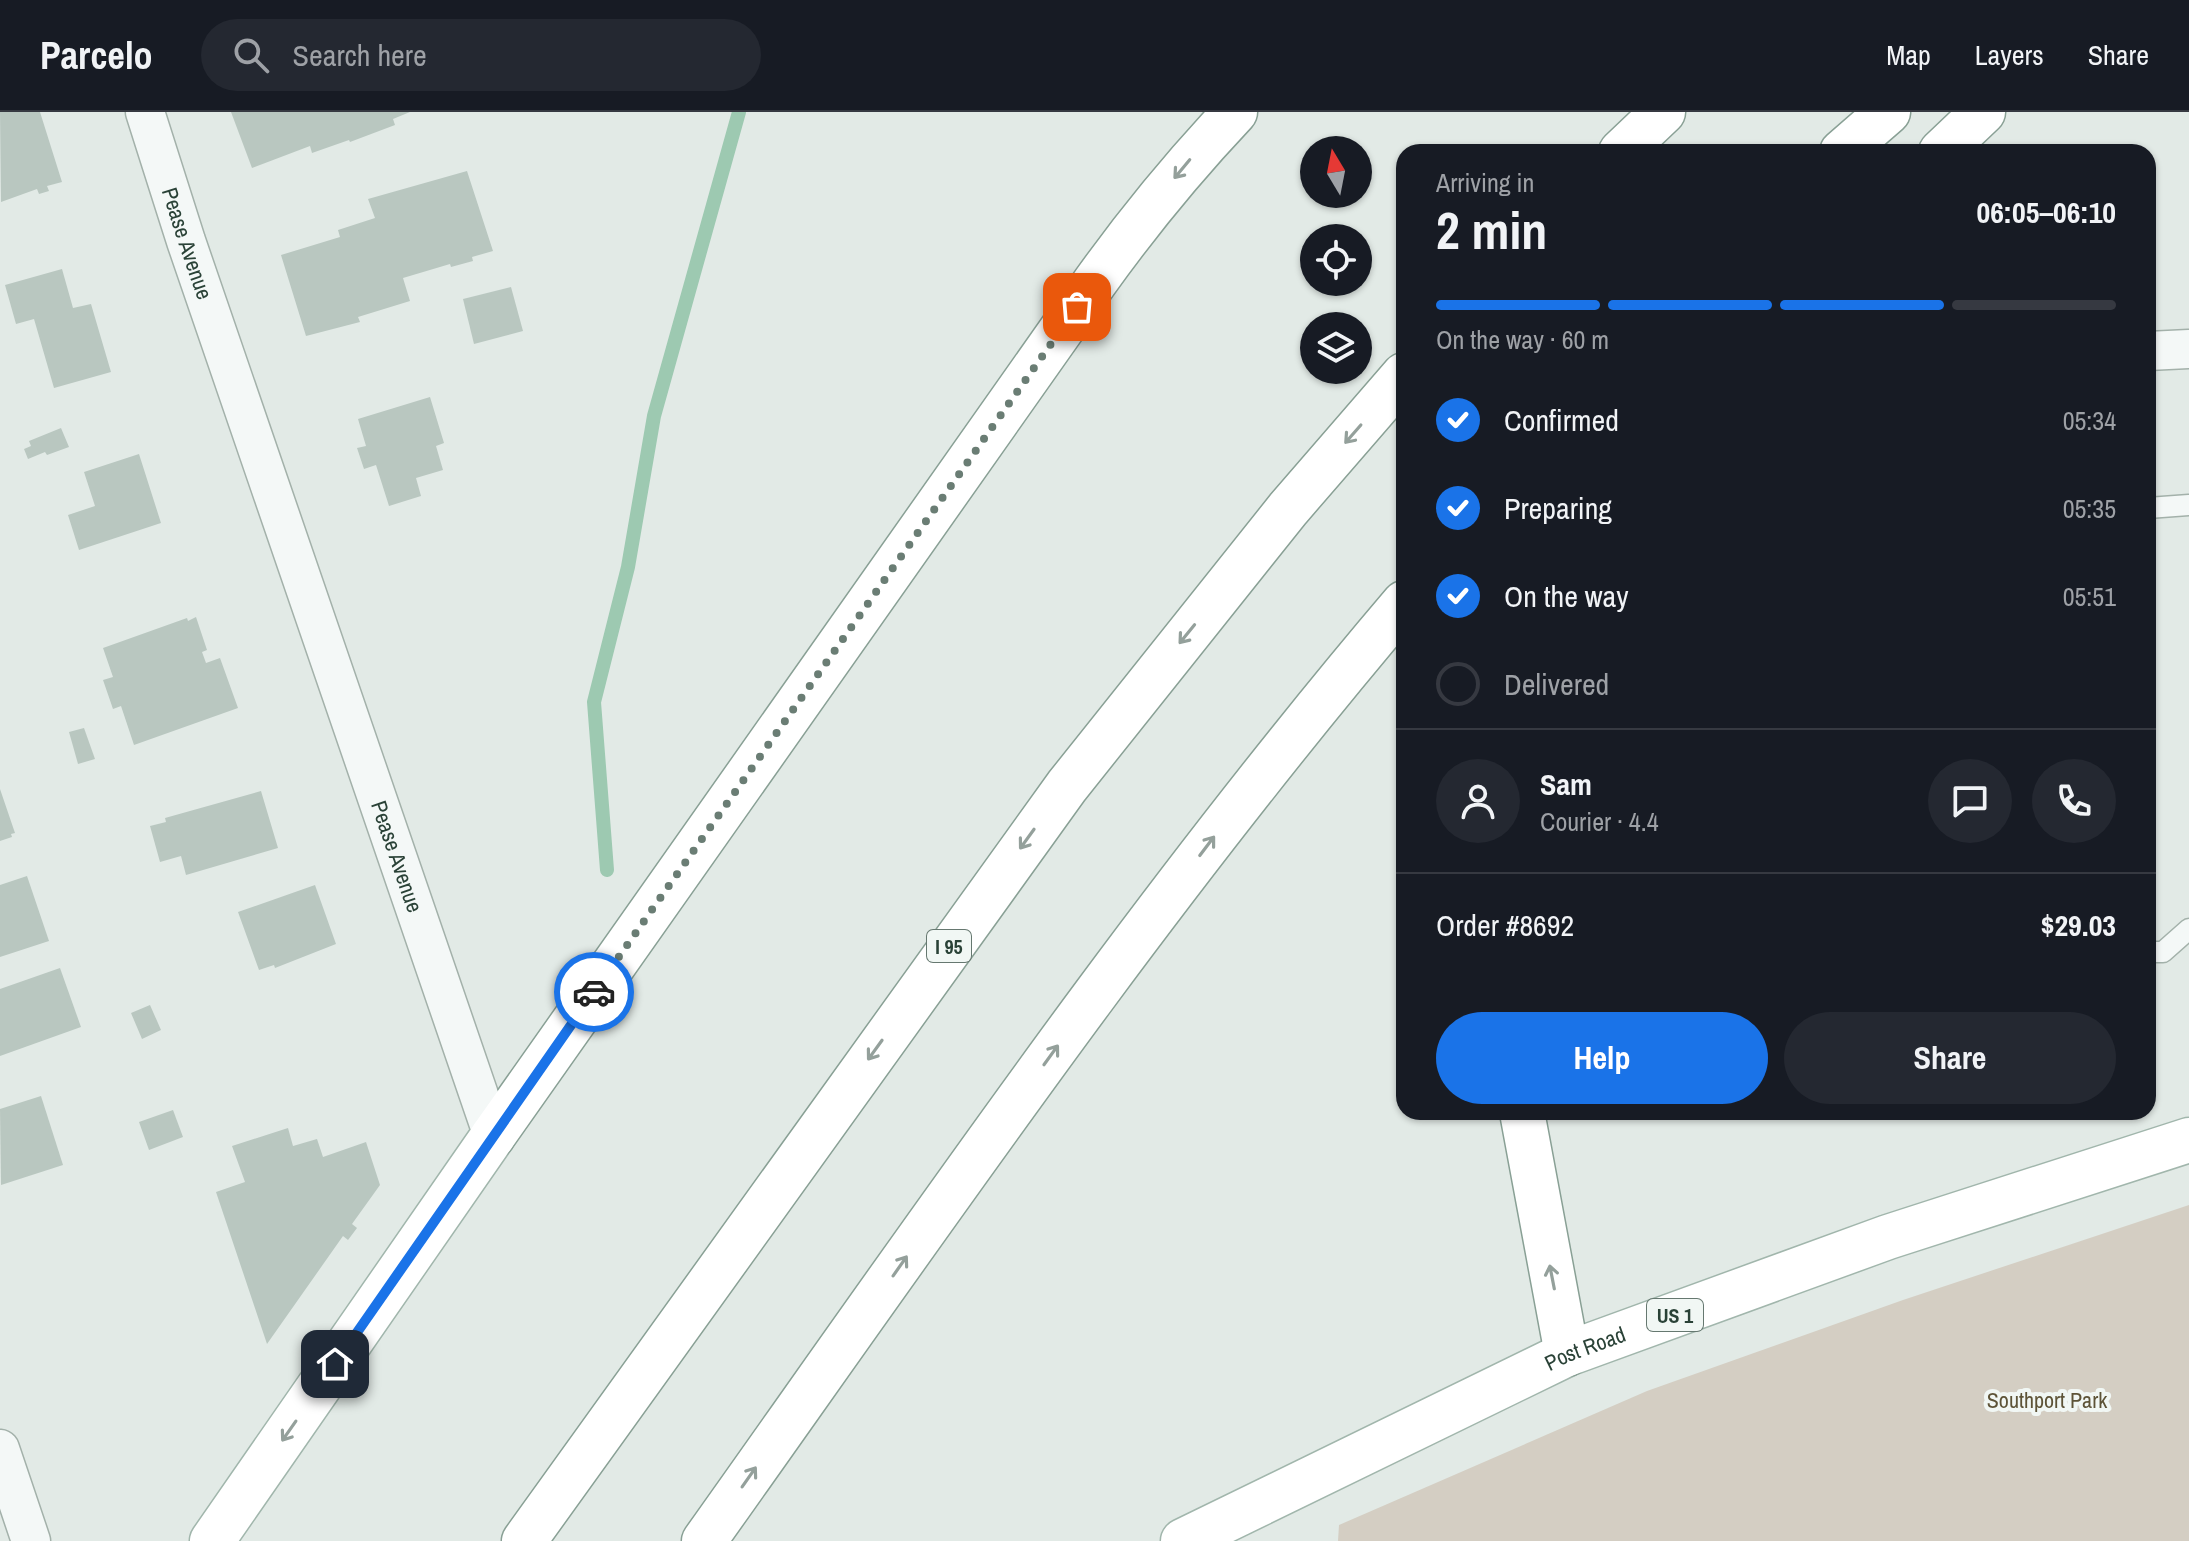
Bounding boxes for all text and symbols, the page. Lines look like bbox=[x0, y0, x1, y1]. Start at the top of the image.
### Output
search box bbox=[201, 19, 761, 91]
text: Parcelo bbox=[40, 30, 153, 81]
icon: search bbox=[229, 33, 273, 77]
text: Search here bbox=[293, 35, 427, 75]
text: Map bbox=[1886, 36, 1931, 74]
text: Layers bbox=[1975, 36, 2044, 74]
text: Share bbox=[2088, 36, 2149, 74]
north arrow bbox=[1300, 136, 1372, 208]
map controls bbox=[1300, 136, 1372, 384]
one-way arrow bbox=[1173, 158, 1191, 179]
text: Arriving in bbox=[1436, 165, 1534, 200]
street label: Pease Avenue bbox=[155, 184, 220, 303]
text: 06:05–06:10 bbox=[1977, 192, 2116, 232]
text: 2 min bbox=[1436, 195, 1547, 265]
button: locate bbox=[1300, 224, 1372, 296]
pin bbox=[1043, 273, 1111, 341]
icon: bag bbox=[1055, 285, 1099, 329]
button: layers bbox=[1300, 312, 1372, 384]
text: On the way · 60 m bbox=[1436, 322, 1609, 357]
icon: check bbox=[1436, 398, 1480, 442]
text: Confirmed bbox=[1504, 400, 1619, 440]
text: 05:34 bbox=[2063, 403, 2116, 438]
one-way arrow bbox=[1344, 424, 1362, 444]
icon: check bbox=[1436, 486, 1480, 530]
text: Preparing bbox=[1504, 488, 1612, 528]
text: 05:35 bbox=[2063, 491, 2116, 526]
icon: check bbox=[1436, 574, 1480, 618]
text: On the way bbox=[1504, 576, 1628, 616]
text: 05:51 bbox=[2063, 579, 2116, 614]
one-way arrow bbox=[1178, 623, 1195, 644]
text: Delivered bbox=[1504, 664, 1609, 704]
button: person bbox=[1436, 759, 1520, 843]
button: chat bbox=[1928, 759, 2012, 843]
button: phone bbox=[2032, 759, 2116, 843]
text: Sam bbox=[1540, 764, 1592, 804]
street label: Pease Avenue bbox=[364, 797, 430, 916]
text: Courier · 4.4 bbox=[1540, 804, 1659, 839]
one-way arrow bbox=[1019, 828, 1036, 850]
one-way arrow bbox=[1198, 836, 1215, 857]
text: Order #8692 bbox=[1436, 905, 1574, 945]
text: $29.03 bbox=[2041, 905, 2116, 945]
road number: I 95 bbox=[927, 930, 971, 962]
courier bbox=[554, 952, 634, 1032]
icon: car bbox=[572, 970, 616, 1014]
button: Help bbox=[1436, 1012, 1768, 1104]
button: Share bbox=[1784, 1012, 2116, 1104]
one-way arrow bbox=[867, 1039, 884, 1060]
one-way arrow bbox=[1043, 1044, 1060, 1066]
one-way arrow bbox=[891, 1255, 908, 1277]
one-way arrow bbox=[1544, 1265, 1559, 1291]
road number: US 1 bbox=[1647, 1299, 1703, 1331]
street label: Post Road bbox=[1539, 1319, 1630, 1378]
pin bbox=[301, 1330, 369, 1398]
icon: home bbox=[313, 1342, 357, 1386]
park label: Southport Park bbox=[1987, 1385, 2108, 1415]
one-way arrow bbox=[281, 1419, 297, 1441]
one-way arrow bbox=[741, 1467, 757, 1489]

